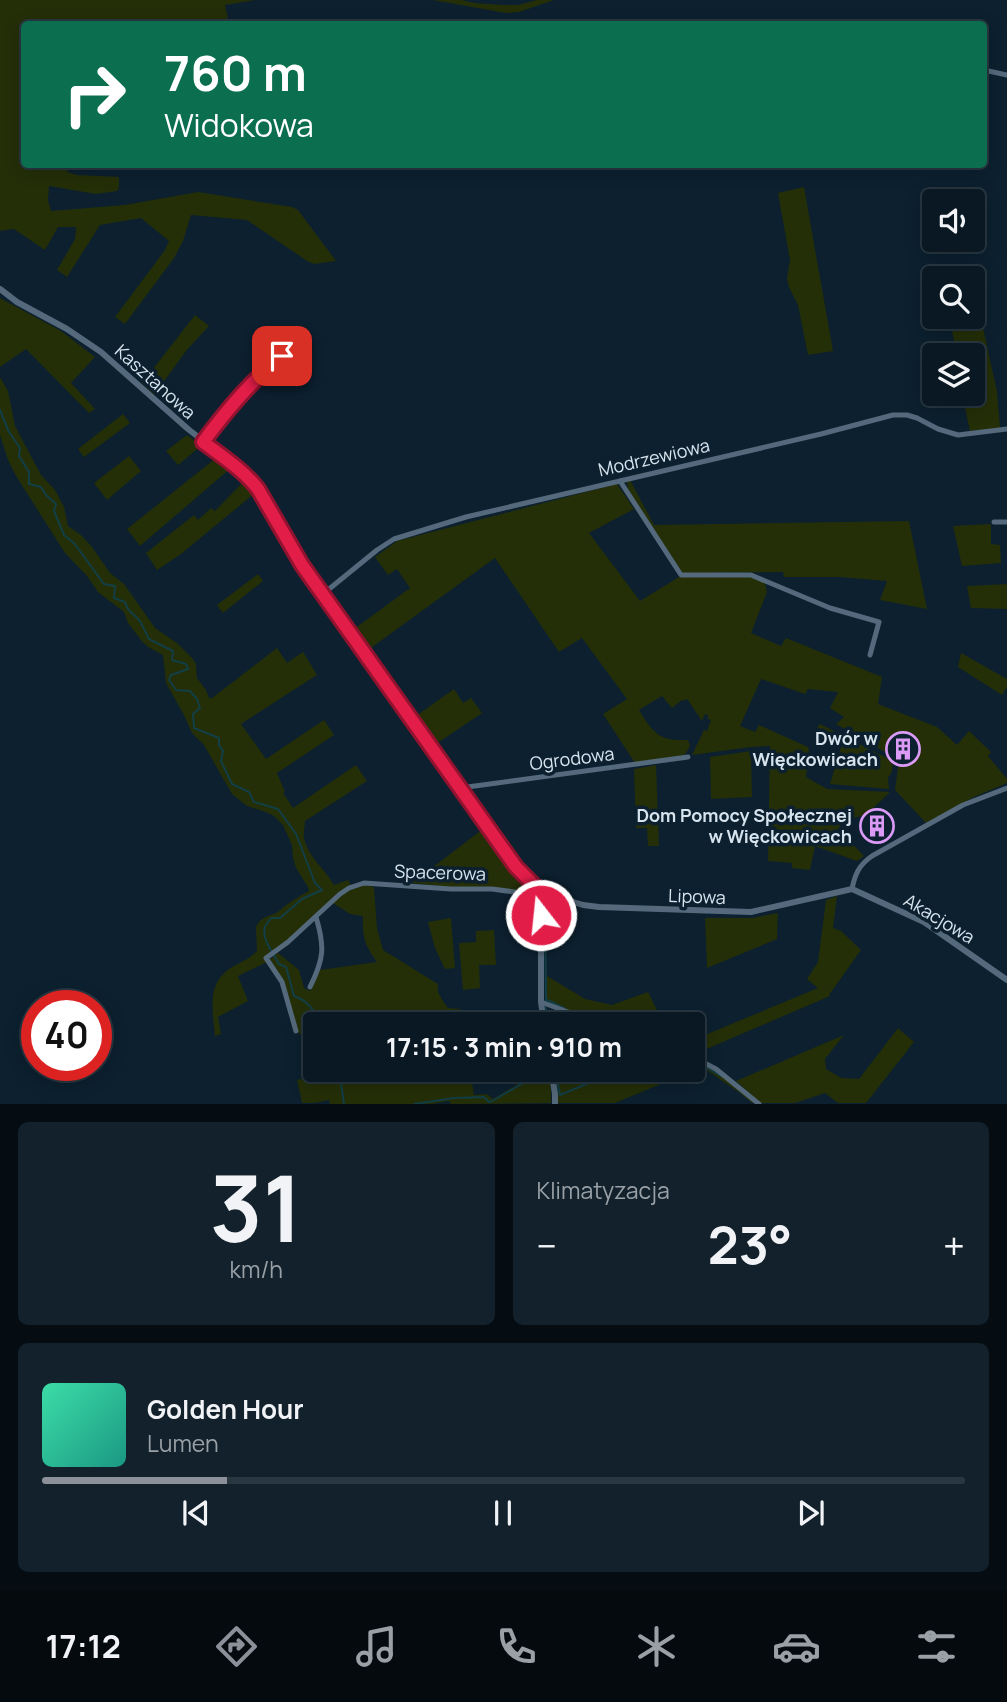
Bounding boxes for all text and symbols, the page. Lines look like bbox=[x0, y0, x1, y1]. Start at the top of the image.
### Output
text: 760 m bbox=[164, 39, 307, 106]
icon: right bbox=[49, 49, 140, 140]
text: Widokowa bbox=[164, 103, 314, 147]
map controls bbox=[922, 189, 985, 406]
button: sound bbox=[922, 189, 985, 252]
button: search bbox=[922, 266, 985, 329]
pin bbox=[252, 326, 312, 386]
icon: arrive bbox=[263, 337, 301, 375]
street label: Kasztanowa bbox=[110, 339, 201, 424]
button: layers bbox=[922, 343, 985, 406]
street label: Modrzewiowa bbox=[596, 433, 712, 481]
place label: Dwór w Więckowicach bbox=[753, 726, 879, 771]
building icon: Dwór w Więckowicach bbox=[884, 730, 922, 768]
street label: Ogrodowa bbox=[528, 741, 615, 775]
place label: Dom Pomocy Społecznej w Więckowicach bbox=[636, 803, 852, 848]
building icon: Dom Pomocy Społecznej w Więckowicach bbox=[858, 807, 896, 845]
street label: Spacerowa bbox=[394, 858, 486, 886]
position arrow bbox=[504, 878, 578, 952]
street label: Lipowa bbox=[668, 883, 726, 909]
street label: Akacjowa bbox=[900, 888, 979, 949]
speed limit sign: 40 bbox=[21, 990, 112, 1081]
text: 17:15 · 3 min · 910 m bbox=[386, 1029, 622, 1065]
text: 31 bbox=[210, 1145, 303, 1269]
text: Klimatyzacja bbox=[537, 1174, 670, 1206]
text: 23° bbox=[708, 1209, 792, 1280]
text: − bbox=[537, 1219, 557, 1271]
text: + bbox=[943, 1219, 965, 1271]
text: km/h bbox=[230, 1253, 283, 1285]
text: Golden Hour bbox=[147, 1391, 304, 1427]
text: Lumen bbox=[147, 1427, 219, 1459]
icon: previous bbox=[177, 1494, 215, 1532]
icon: pause bbox=[484, 1494, 522, 1532]
icon: next bbox=[792, 1494, 830, 1532]
icon: directions bbox=[212, 1622, 261, 1671]
icon: music bbox=[352, 1622, 401, 1671]
icon: phone bbox=[492, 1622, 541, 1671]
icon: climate bbox=[632, 1622, 681, 1671]
icon: car bbox=[772, 1622, 821, 1671]
icon: filters bbox=[912, 1622, 961, 1671]
text: 17:12 bbox=[46, 1624, 121, 1668]

